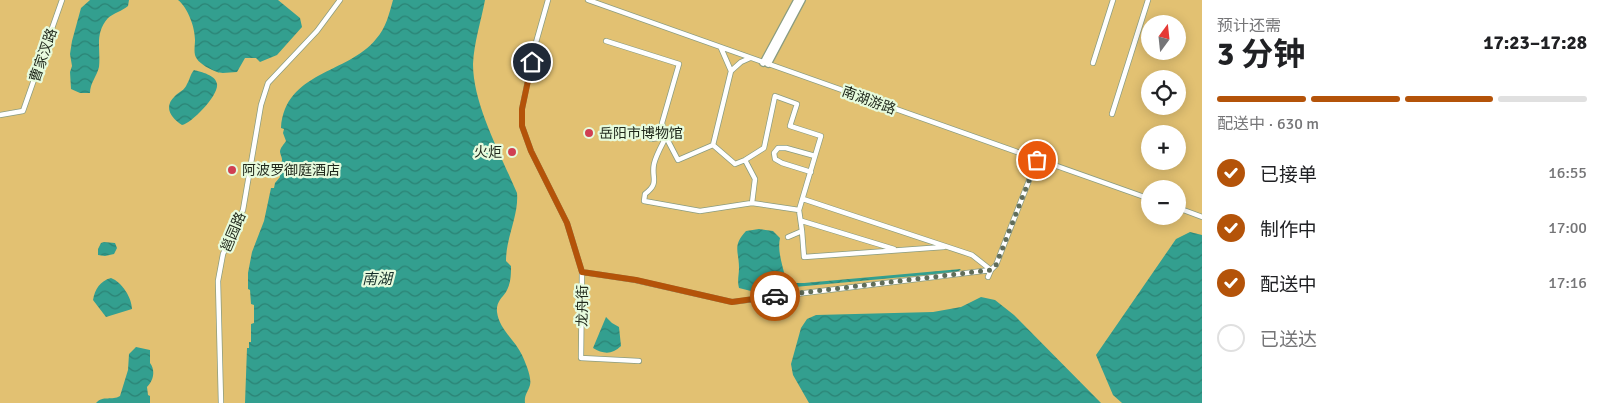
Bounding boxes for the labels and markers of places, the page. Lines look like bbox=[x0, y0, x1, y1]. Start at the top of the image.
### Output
pin bbox=[511, 41, 553, 83]
place label: 岳阳市博物馆 bbox=[599, 125, 683, 142]
marker: 岳阳市博物馆 bbox=[583, 127, 595, 139]
pin bbox=[1016, 139, 1058, 181]
place label: 火炬 bbox=[474, 144, 502, 161]
marker: 火炬 bbox=[506, 146, 518, 158]
place label: 阿波罗御庭酒店 bbox=[242, 162, 340, 179]
marker: 阿波罗御庭酒店 bbox=[226, 164, 238, 176]

